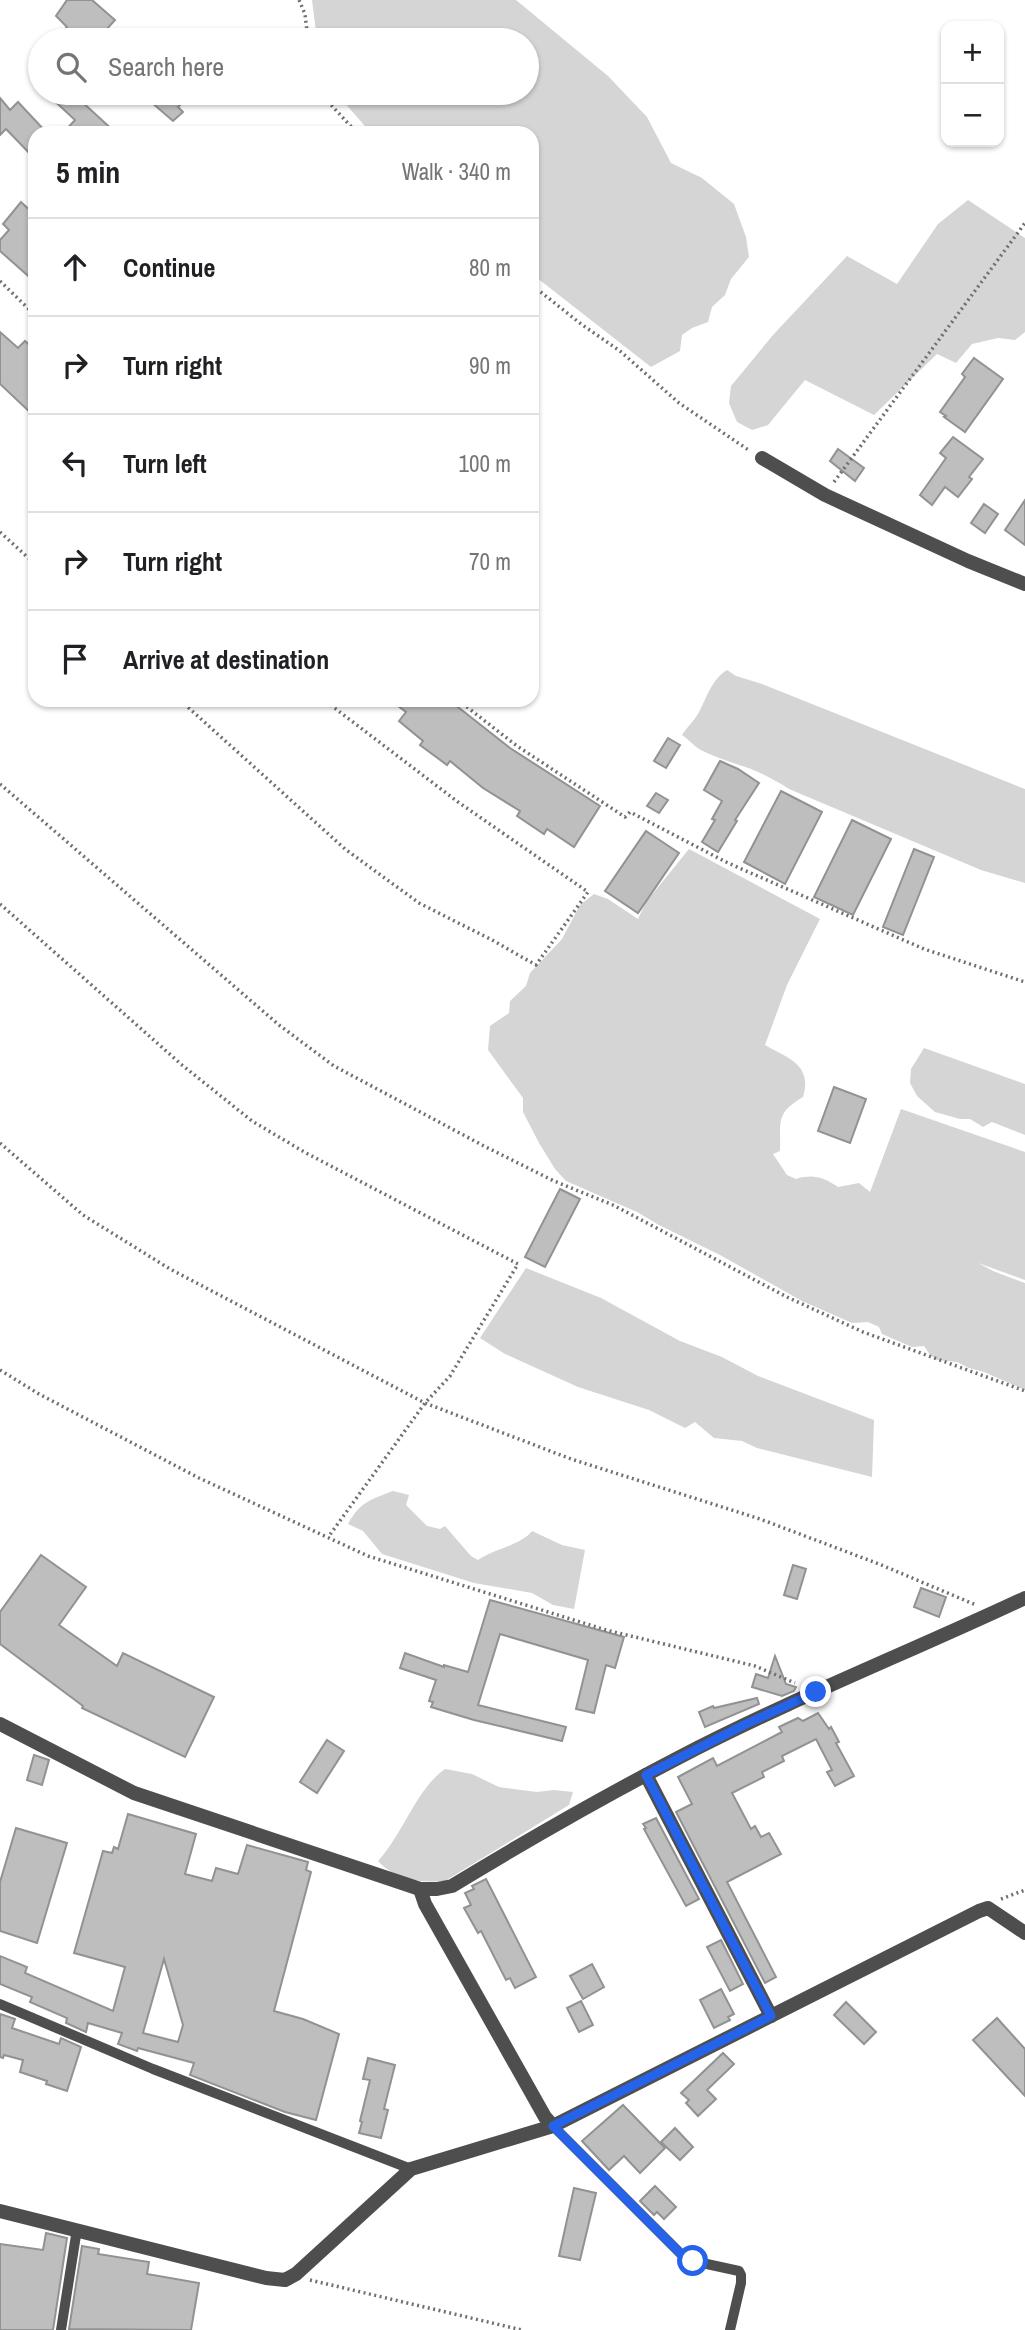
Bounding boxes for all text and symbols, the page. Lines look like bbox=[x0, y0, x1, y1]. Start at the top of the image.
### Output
map controls bbox=[941, 21, 1004, 147]
button: + bbox=[941, 21, 1004, 84]
search box bbox=[28, 28, 539, 105]
icon: search bbox=[52, 48, 90, 86]
text: Search here bbox=[108, 49, 224, 84]
button: − bbox=[941, 84, 1004, 147]
text: 5 min bbox=[56, 152, 120, 192]
text: Walk · 340 m bbox=[402, 156, 511, 187]
icon: ahead bbox=[56, 248, 94, 286]
text: Continue bbox=[123, 250, 215, 285]
text: 80 m bbox=[469, 252, 511, 283]
icon: right bbox=[56, 346, 94, 384]
text: Turn right bbox=[123, 348, 222, 383]
text: 90 m bbox=[469, 350, 511, 381]
icon: left bbox=[56, 444, 94, 482]
text: Turn left bbox=[123, 446, 207, 481]
text: 100 m bbox=[459, 448, 511, 479]
icon: right bbox=[56, 542, 94, 580]
text: Turn right bbox=[123, 544, 222, 579]
text: 70 m bbox=[469, 546, 511, 577]
icon: arrive bbox=[56, 640, 94, 678]
text: Arrive at destination bbox=[123, 642, 329, 677]
route end bbox=[800, 1676, 831, 1707]
route start bbox=[677, 2245, 708, 2276]

